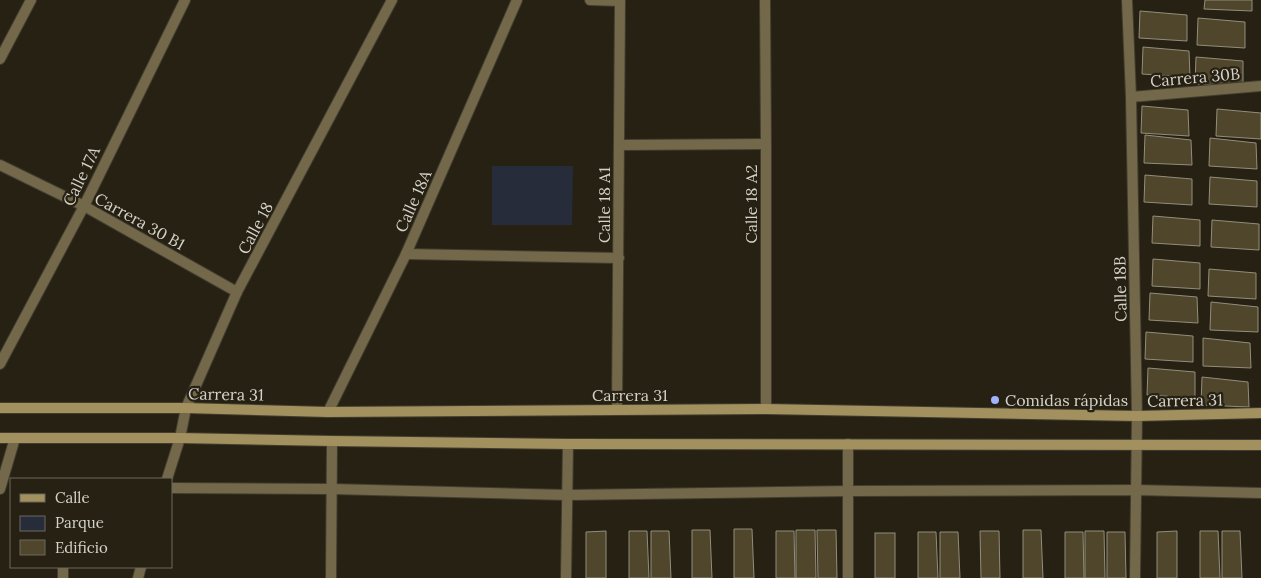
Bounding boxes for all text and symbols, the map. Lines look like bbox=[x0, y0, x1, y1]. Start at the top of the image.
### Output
street label: Carrera 30B bbox=[1149, 63, 1241, 91]
street label: Calle 17A bbox=[58, 142, 104, 209]
street label: Calle 18 A2 bbox=[741, 165, 761, 243]
street label: Calle 18A bbox=[390, 166, 436, 235]
street label: Calle 18 A1 bbox=[594, 167, 614, 243]
street label: Carrera 30 B1 bbox=[91, 188, 189, 254]
street label: Calle 18 bbox=[233, 199, 277, 257]
street label: Calle 18B bbox=[1109, 256, 1131, 322]
street label: Carrera 31 bbox=[188, 383, 264, 405]
street label: Carrera 31 bbox=[592, 385, 668, 405]
street label: Carrera 31 bbox=[1147, 389, 1223, 411]
place label: Comidas rápidas bbox=[1005, 390, 1128, 410]
marker: Comidas rápidas bbox=[989, 394, 1001, 406]
legend bbox=[10, 478, 172, 568]
text: Calle bbox=[55, 488, 90, 507]
text: Parque bbox=[55, 513, 104, 532]
text: Edificio bbox=[55, 538, 108, 557]

